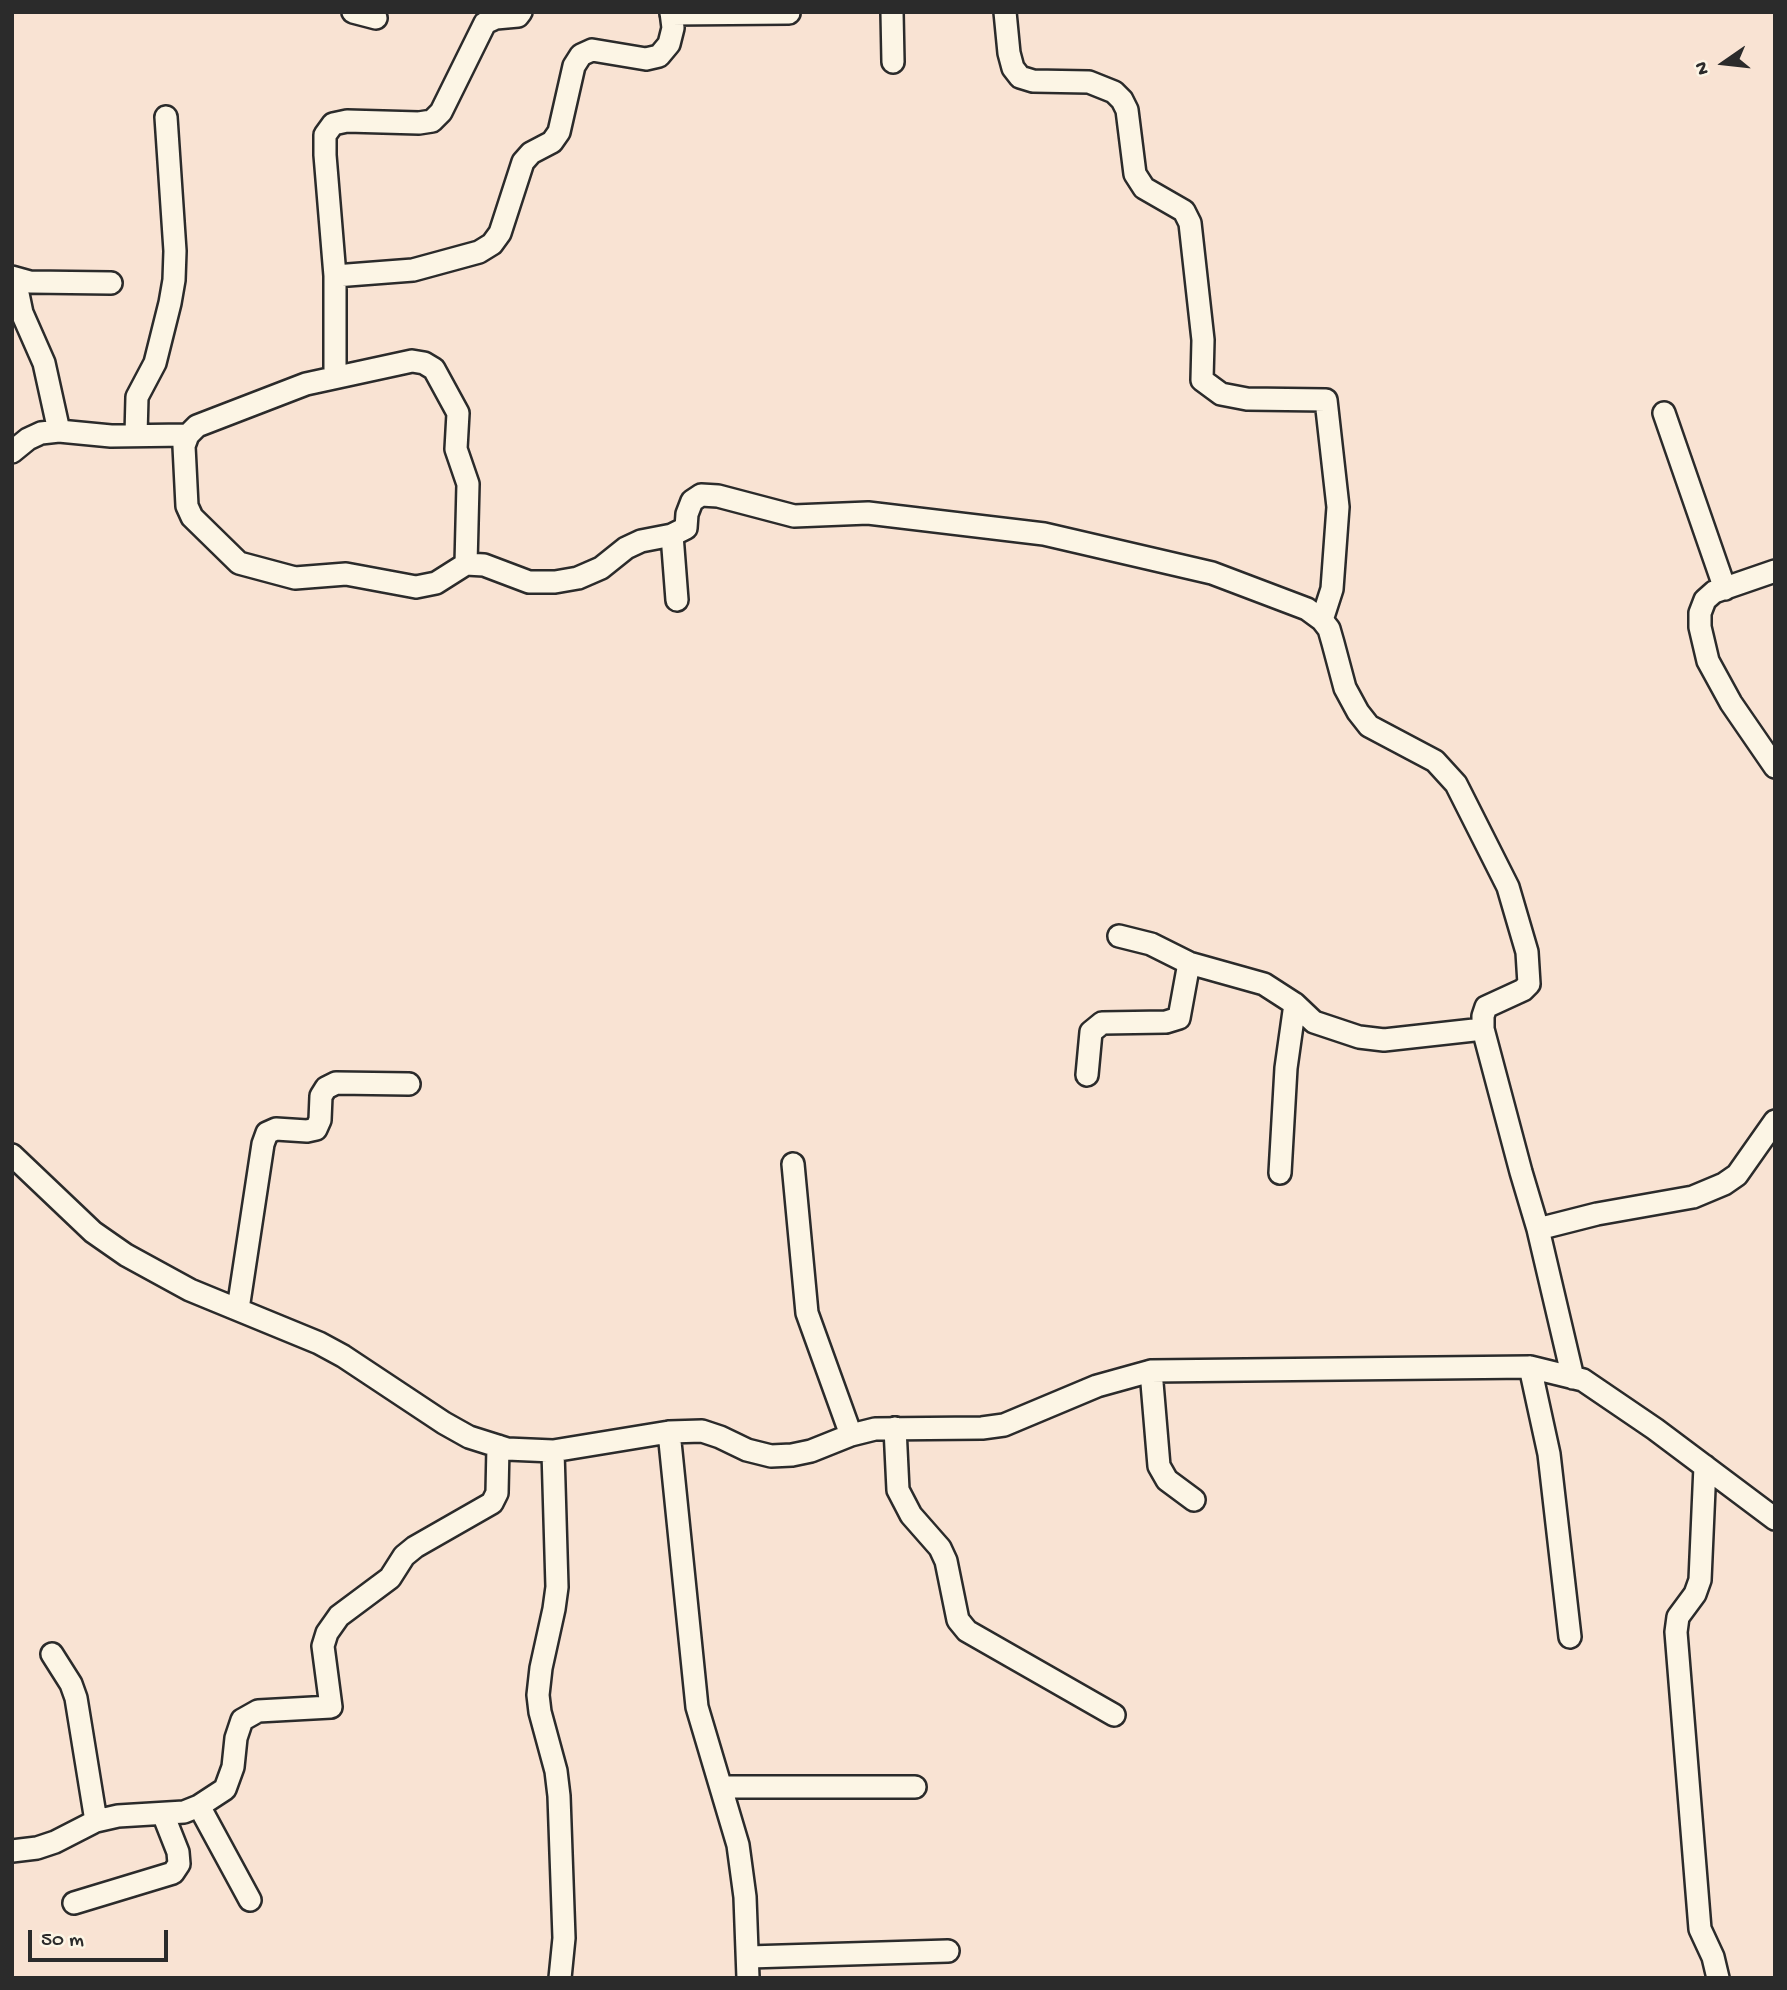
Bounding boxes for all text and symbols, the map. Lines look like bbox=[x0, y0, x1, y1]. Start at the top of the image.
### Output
north arrow bbox=[1689, 28, 1759, 98]
text: N bbox=[1690, 59, 1716, 77]
scale bar bbox=[32, 1916, 172, 1960]
text: 50 m bbox=[41, 1929, 84, 1954]

